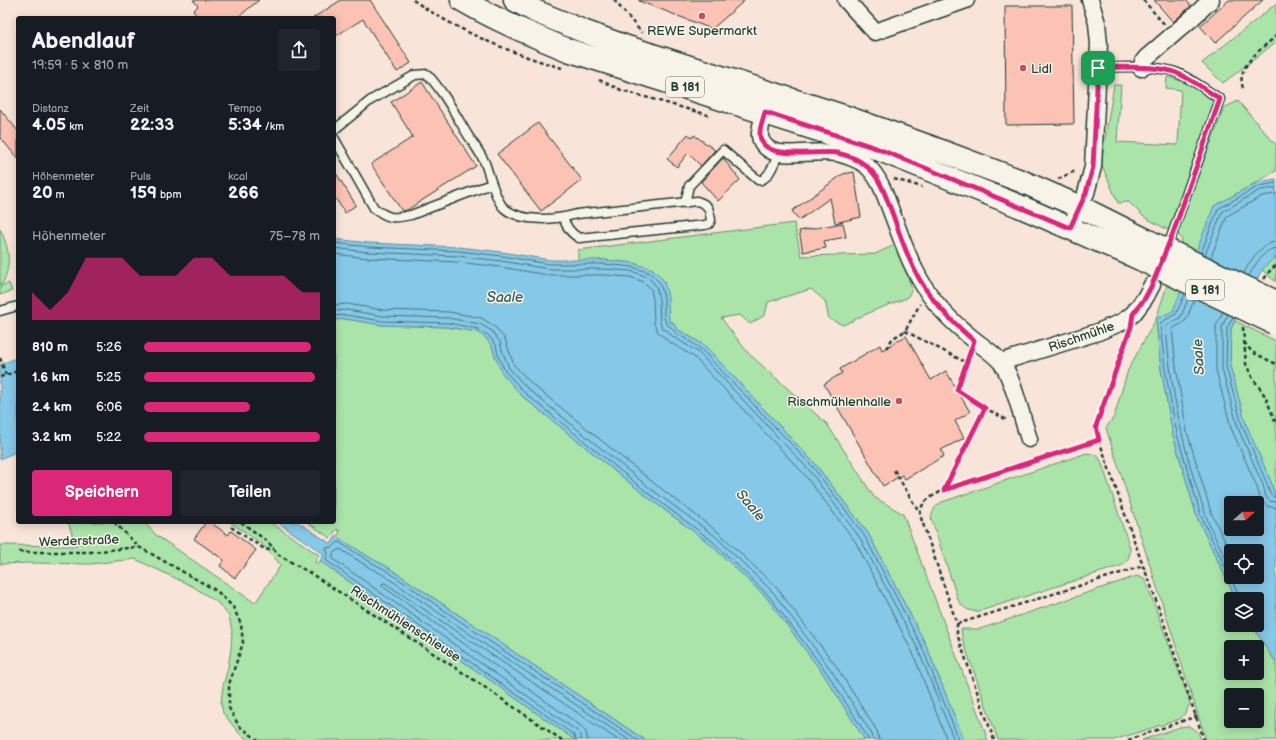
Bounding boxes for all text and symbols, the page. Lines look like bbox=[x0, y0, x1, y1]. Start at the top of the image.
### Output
marker: REWE Supermarkt bbox=[697, 11, 707, 21]
place label: REWE Supermarkt bbox=[647, 23, 757, 39]
text: Abendlauf bbox=[32, 28, 135, 55]
button: share bbox=[278, 29, 320, 71]
pin bbox=[1081, 51, 1115, 85]
text: 19:59 · 5 × 810 m bbox=[32, 57, 128, 73]
icon: arrive bbox=[1087, 57, 1109, 79]
place label: Lidl bbox=[1031, 61, 1052, 77]
marker: Lidl bbox=[1018, 63, 1028, 73]
road number: B 181 bbox=[666, 77, 704, 97]
text: Distanz bbox=[32, 102, 69, 115]
text: Zeit bbox=[130, 102, 149, 115]
text: Tempo bbox=[228, 102, 262, 115]
text: 4.05 bbox=[32, 115, 66, 135]
text: 22:33 bbox=[130, 115, 174, 135]
text: 5:34 bbox=[228, 115, 262, 135]
text: km bbox=[66, 120, 84, 133]
text: /km bbox=[262, 120, 284, 133]
text: Höhenmeter bbox=[32, 170, 94, 183]
text: Puls bbox=[130, 170, 151, 183]
text: kcal bbox=[228, 170, 248, 183]
text: 20 bbox=[32, 183, 52, 203]
text: 159 bbox=[130, 183, 157, 203]
text: 266 bbox=[228, 183, 259, 203]
text: m bbox=[52, 188, 65, 201]
text: bpm bbox=[157, 188, 182, 201]
text: Höhenmeter bbox=[32, 228, 106, 244]
text: 75–78 m bbox=[269, 228, 320, 244]
road number: B 181 bbox=[1186, 280, 1224, 300]
water label: Saale bbox=[487, 289, 523, 306]
street label: Rischmühle bbox=[1046, 318, 1117, 356]
water label: Saale bbox=[1189, 338, 1208, 376]
text: 810 m bbox=[32, 339, 68, 355]
text: 5:26 bbox=[96, 339, 122, 355]
text: 1.6 km bbox=[32, 369, 70, 385]
text: 5:25 bbox=[96, 369, 121, 385]
place label: Rischmühlenhalle bbox=[787, 394, 891, 410]
marker: Rischmühlenhalle bbox=[894, 396, 904, 406]
text: 2.4 km bbox=[32, 399, 72, 415]
text: 6:06 bbox=[96, 399, 122, 415]
text: 3.2 km bbox=[32, 429, 72, 445]
text: 5:22 bbox=[96, 429, 121, 445]
button: Speichern bbox=[32, 470, 172, 516]
button: Teilen bbox=[180, 470, 320, 516]
water label: Saale bbox=[732, 486, 769, 525]
north arrow bbox=[1224, 496, 1264, 536]
map controls bbox=[1224, 496, 1264, 728]
street label: Werderstraße bbox=[39, 532, 120, 550]
button: locate bbox=[1224, 544, 1264, 584]
street label: Rischmühlenschleuse bbox=[347, 582, 464, 666]
button: layers bbox=[1224, 592, 1264, 632]
button: + bbox=[1224, 640, 1264, 680]
button: − bbox=[1224, 688, 1264, 728]

